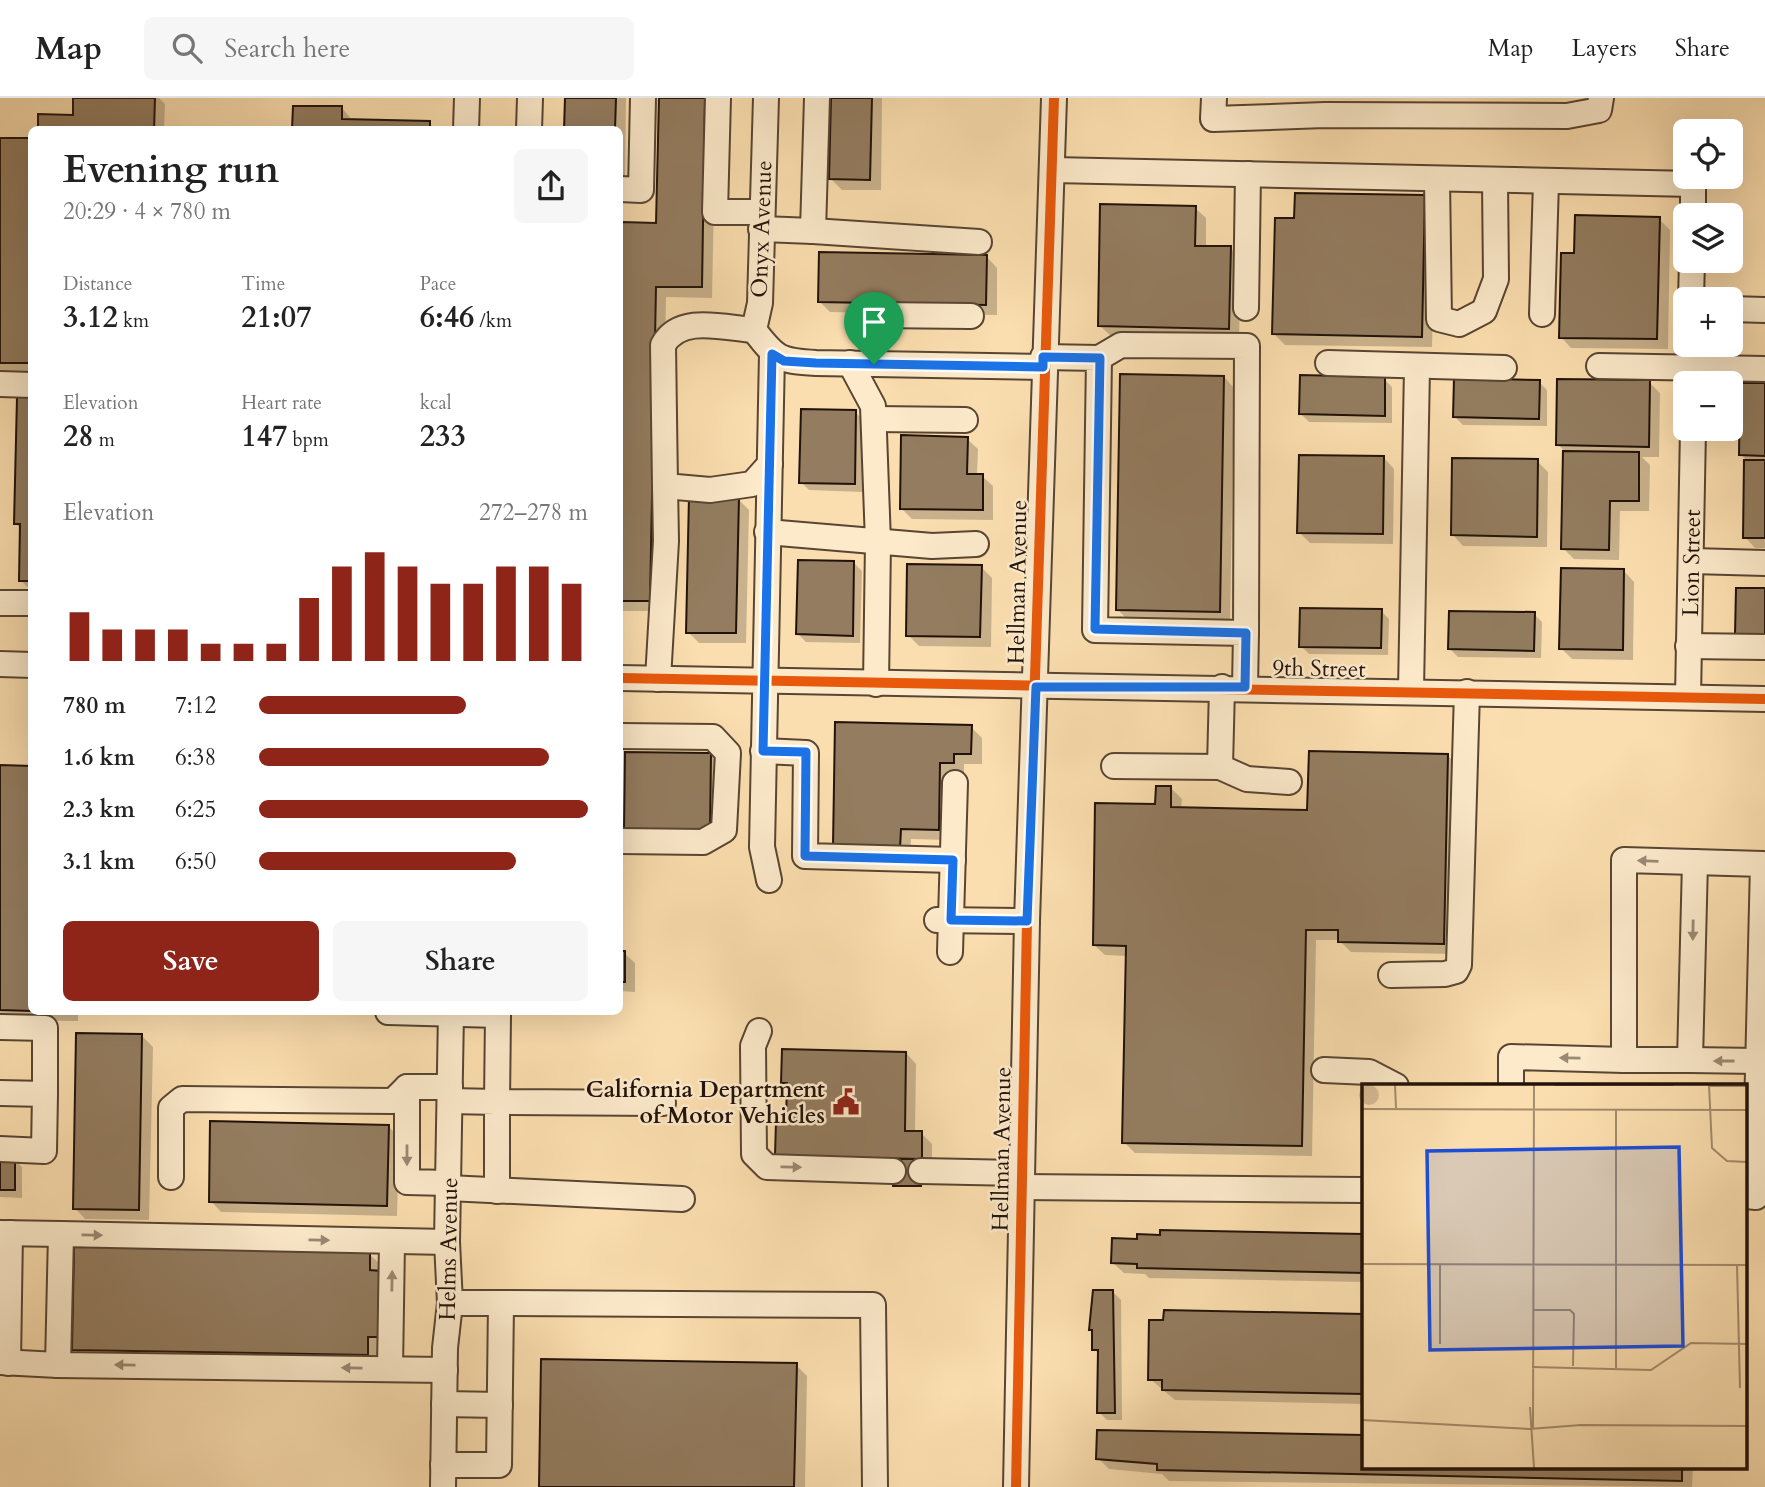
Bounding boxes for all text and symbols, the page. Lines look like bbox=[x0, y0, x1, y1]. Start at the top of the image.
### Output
search box bbox=[144, 17, 634, 80]
text: Map bbox=[35, 26, 102, 71]
icon: search bbox=[168, 29, 206, 67]
text: Search here bbox=[224, 31, 350, 66]
text: Map bbox=[1488, 32, 1534, 65]
text: Layers bbox=[1572, 32, 1637, 65]
text: Share bbox=[1675, 32, 1730, 65]
map controls bbox=[1673, 119, 1743, 441]
button: locate bbox=[1673, 119, 1743, 189]
text: Evening run bbox=[63, 144, 279, 196]
button: share bbox=[514, 149, 588, 223]
street label: Onyx Avenue bbox=[744, 160, 779, 298]
text: 20:29 · 4 × 780 m bbox=[63, 196, 231, 227]
button: layers bbox=[1673, 203, 1743, 273]
text: Distance bbox=[63, 271, 132, 297]
text: Time bbox=[241, 271, 285, 297]
text: Pace bbox=[420, 271, 456, 297]
button: + bbox=[1673, 287, 1743, 357]
pin bbox=[844, 292, 904, 364]
text: 3.12 bbox=[63, 297, 118, 338]
text: 21:07 bbox=[241, 297, 312, 338]
text: 6:46 bbox=[420, 297, 474, 338]
icon: arrive bbox=[855, 303, 893, 341]
text: km bbox=[118, 308, 149, 334]
text: /km bbox=[474, 308, 512, 334]
button: − bbox=[1673, 371, 1743, 441]
text: Elevation bbox=[63, 390, 138, 416]
text: Heart rate bbox=[241, 390, 322, 416]
text: kcal bbox=[420, 390, 452, 416]
text: 28 bbox=[63, 416, 94, 457]
text: 147 bbox=[241, 416, 287, 457]
text: 233 bbox=[420, 416, 466, 457]
text: m bbox=[94, 427, 115, 453]
text: bpm bbox=[287, 427, 329, 453]
text: Elevation bbox=[63, 497, 154, 528]
text: 272–278 m bbox=[479, 497, 588, 528]
street label: Hellman Avenue bbox=[1001, 499, 1034, 665]
street label: Lion Street bbox=[1675, 509, 1708, 617]
street label: 9th Street bbox=[1272, 652, 1366, 685]
text: 780 m bbox=[63, 690, 126, 721]
text: 7:12 bbox=[175, 690, 216, 721]
text: 1.6 km bbox=[63, 742, 135, 773]
text: 6:38 bbox=[175, 742, 216, 773]
text: 2.3 km bbox=[63, 794, 135, 825]
text: 6:25 bbox=[175, 794, 216, 825]
text: 3.1 km bbox=[63, 846, 135, 877]
text: 6:50 bbox=[175, 846, 216, 877]
one-way arrow bbox=[1636, 855, 1658, 866]
one-way arrow bbox=[1687, 920, 1699, 942]
button: Save bbox=[63, 921, 319, 1001]
button: Share bbox=[333, 921, 588, 1001]
one-way arrow bbox=[1559, 1053, 1581, 1064]
one-way arrow bbox=[1713, 1055, 1735, 1066]
street label: Hellman Avenue bbox=[985, 1066, 1018, 1232]
place label: California Department of Motor Vehicles bbox=[586, 1074, 825, 1131]
inset map bbox=[1362, 1084, 1748, 1470]
public building icon: California Department of Motor Vehicles bbox=[831, 1087, 861, 1117]
one-way arrow bbox=[401, 1145, 413, 1167]
one-way arrow bbox=[780, 1161, 802, 1173]
street label: Helms Avenue bbox=[432, 1177, 465, 1321]
one-way arrow bbox=[81, 1229, 103, 1241]
one-way arrow bbox=[309, 1234, 331, 1246]
one-way arrow bbox=[386, 1269, 397, 1291]
one-way arrow bbox=[114, 1360, 136, 1371]
one-way arrow bbox=[341, 1362, 363, 1374]

